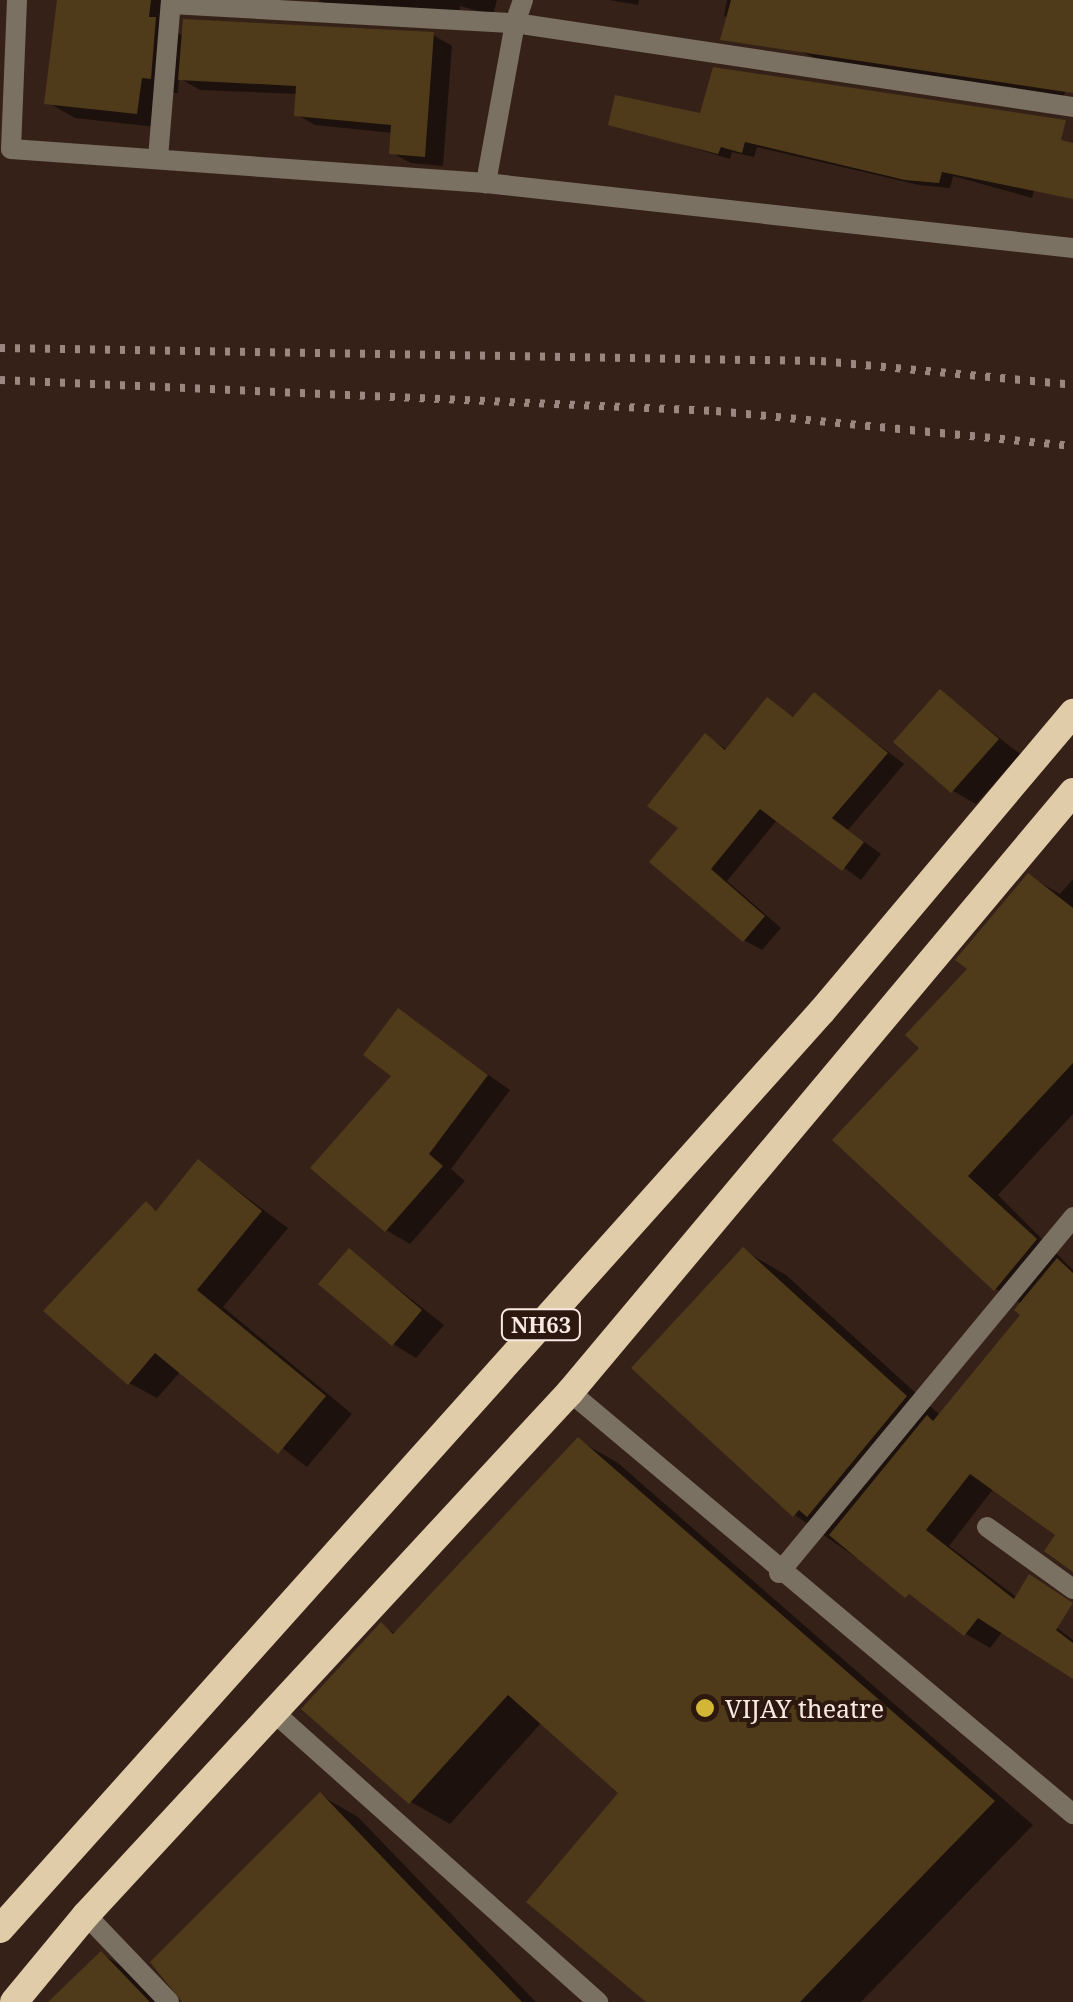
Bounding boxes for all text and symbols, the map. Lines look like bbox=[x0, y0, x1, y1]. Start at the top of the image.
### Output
road number: NH63 bbox=[498, 1308, 584, 1342]
place label: VIJAY theatre bbox=[725, 1693, 884, 1723]
marker: VIJAY theatre bbox=[694, 1697, 716, 1719]

